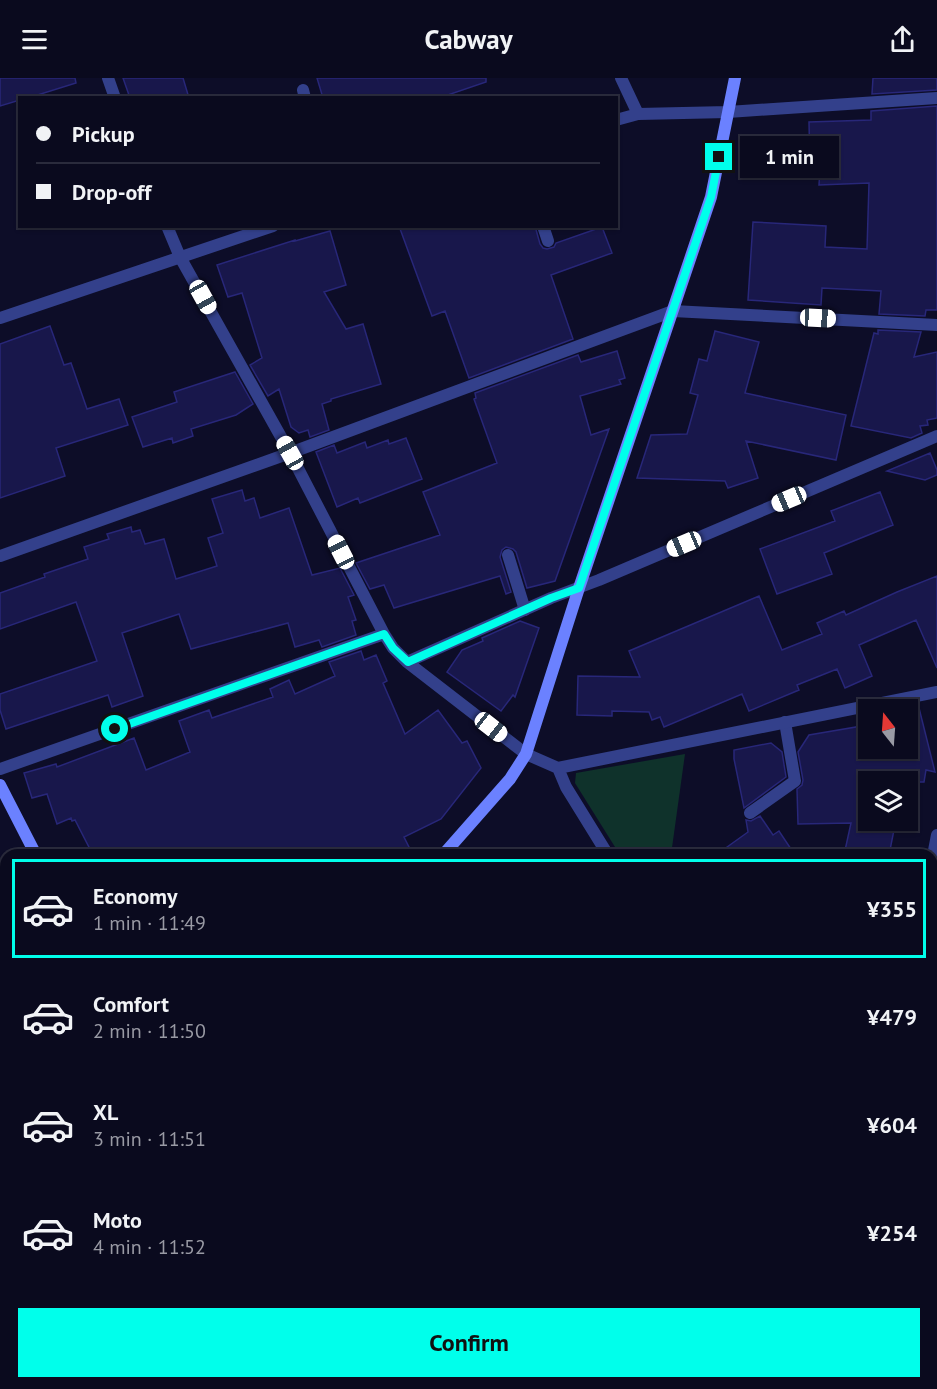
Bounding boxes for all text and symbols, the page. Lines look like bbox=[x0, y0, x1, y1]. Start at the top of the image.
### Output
text: Cabway bbox=[424, 22, 513, 56]
icon: menu bbox=[18, 23, 51, 56]
icon: share bbox=[886, 23, 919, 56]
text: Pickup bbox=[72, 120, 135, 148]
callout: 1 min bbox=[740, 136, 839, 178]
route end bbox=[705, 143, 732, 170]
text: 1 min bbox=[765, 144, 814, 170]
text: Drop-off bbox=[72, 178, 151, 206]
car bbox=[186, 277, 220, 317]
car bbox=[800, 308, 836, 328]
car bbox=[273, 433, 307, 473]
car bbox=[769, 484, 809, 514]
car bbox=[664, 529, 704, 559]
car bbox=[325, 532, 357, 572]
north arrow bbox=[858, 699, 918, 759]
map controls bbox=[858, 699, 918, 831]
car bbox=[471, 709, 511, 745]
route start bbox=[101, 715, 128, 742]
button: layers bbox=[858, 771, 918, 831]
icon: car bbox=[21, 882, 75, 936]
text: Economy bbox=[93, 882, 177, 910]
text: ¥355 bbox=[867, 895, 917, 923]
text: 1 min · 11:49 bbox=[93, 910, 206, 936]
icon: car bbox=[21, 990, 75, 1044]
text: Comfort bbox=[93, 990, 169, 1018]
text: ¥479 bbox=[867, 1003, 917, 1031]
text: 2 min · 11:50 bbox=[93, 1018, 206, 1044]
icon: car bbox=[21, 1098, 75, 1152]
text: XL bbox=[93, 1098, 118, 1126]
text: ¥604 bbox=[867, 1111, 917, 1139]
text: 3 min · 11:51 bbox=[93, 1126, 206, 1152]
icon: car bbox=[21, 1206, 75, 1260]
text: Moto bbox=[93, 1206, 142, 1234]
text: ¥254 bbox=[867, 1219, 917, 1247]
text: 4 min · 11:52 bbox=[93, 1234, 206, 1260]
button: Confirm bbox=[18, 1308, 920, 1377]

